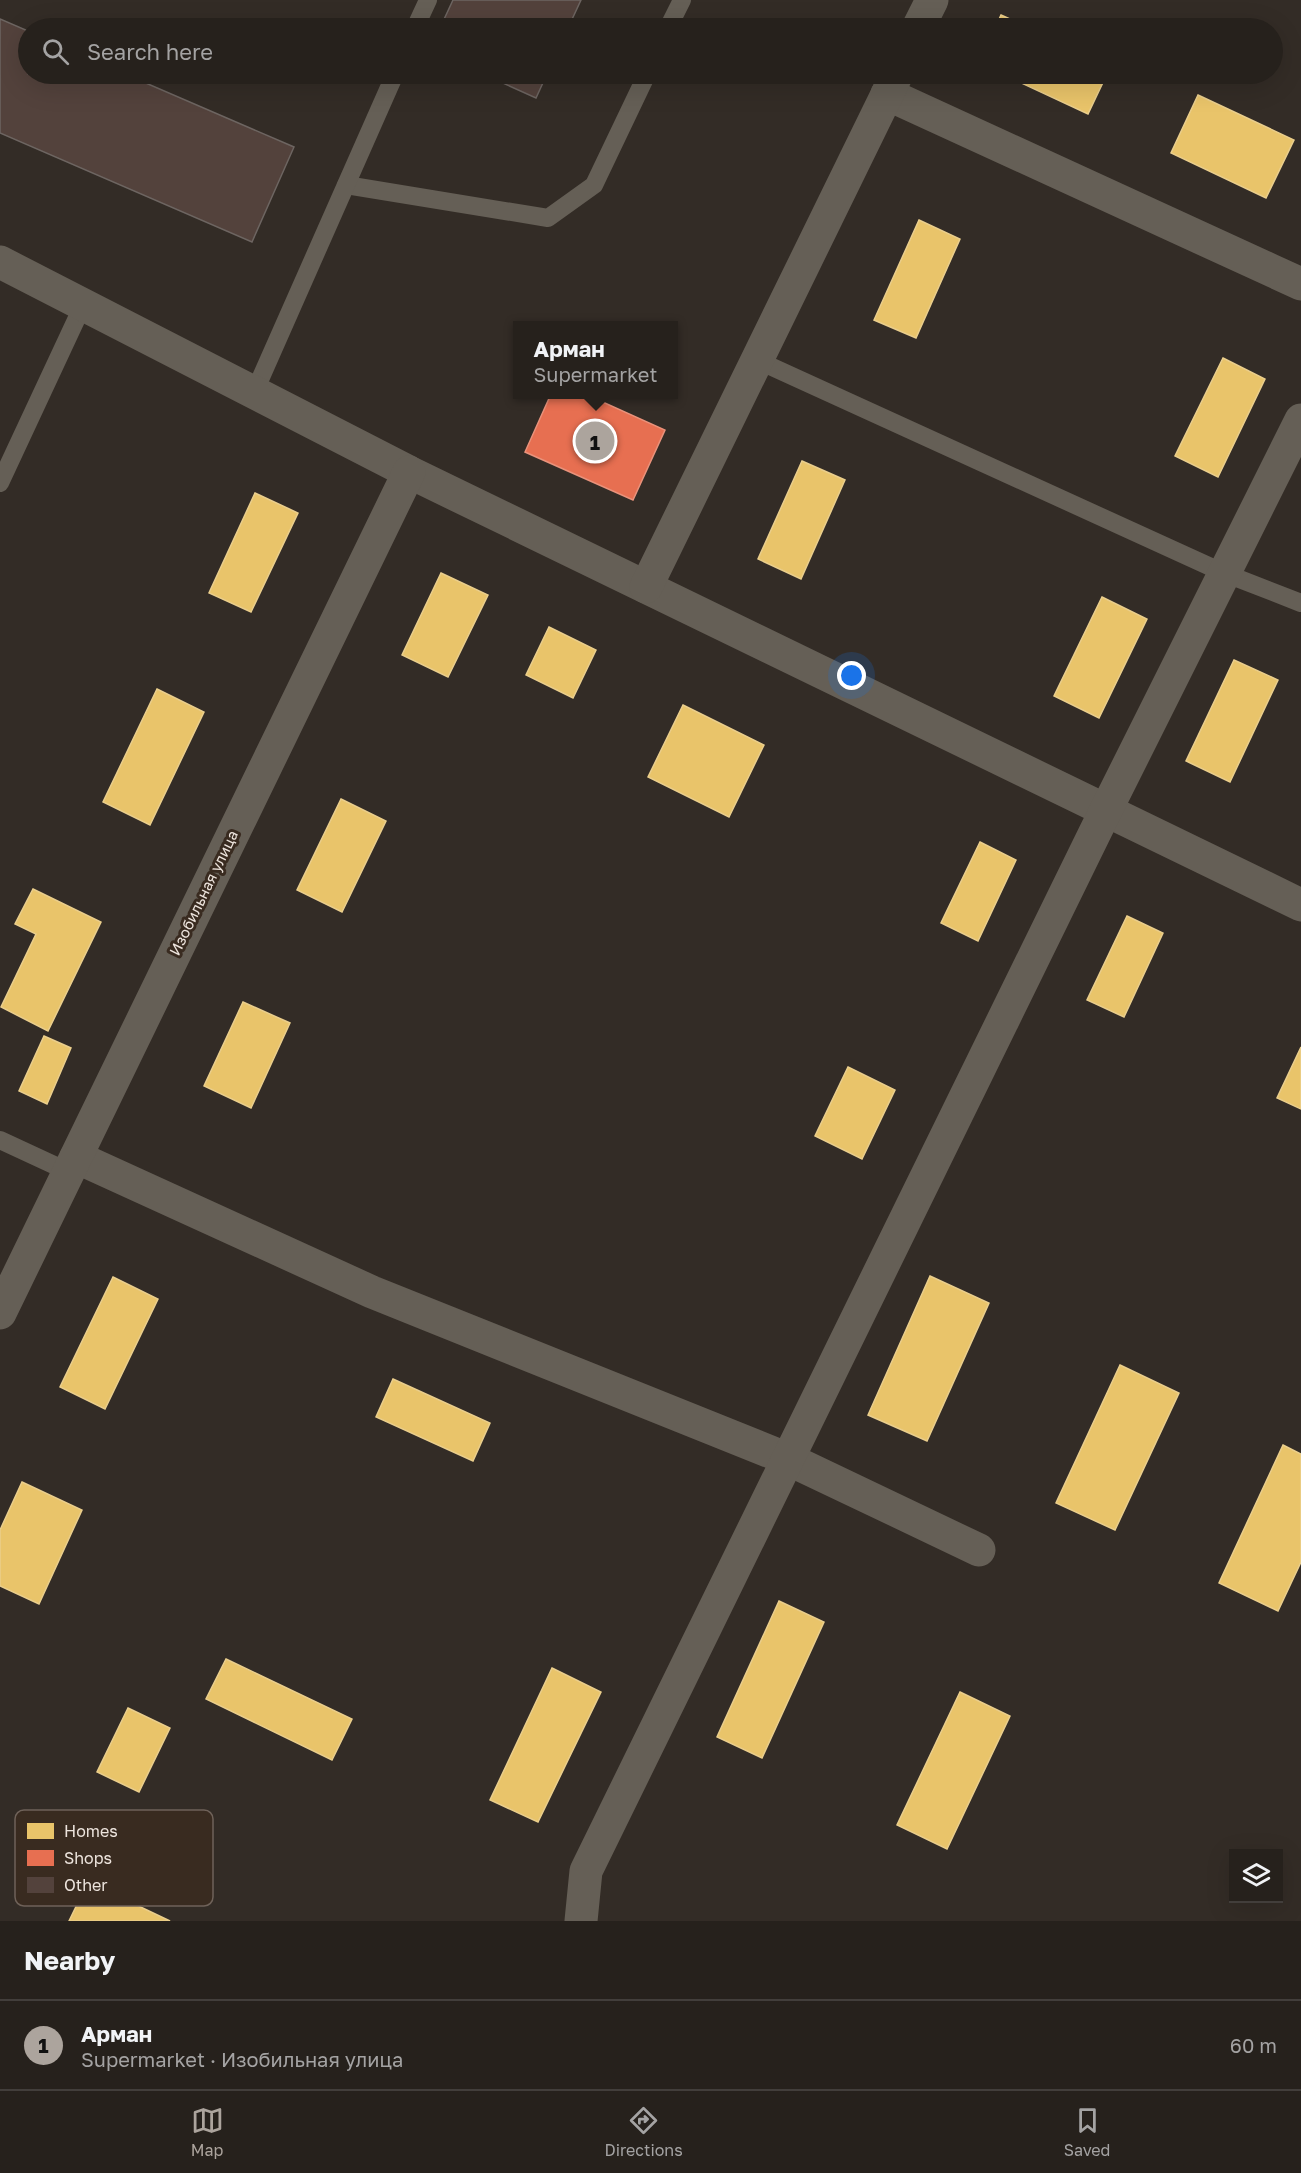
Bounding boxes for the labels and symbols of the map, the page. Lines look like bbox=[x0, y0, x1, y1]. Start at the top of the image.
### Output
pin: 1 bbox=[576, 418, 614, 464]
your location bbox=[837, 661, 866, 690]
street label: Изобильная улица bbox=[165, 827, 241, 958]
legend bbox=[15, 1810, 213, 1906]
text: Homes bbox=[64, 1821, 118, 1841]
text: Shops bbox=[64, 1848, 112, 1868]
text: Other bbox=[64, 1875, 108, 1895]

